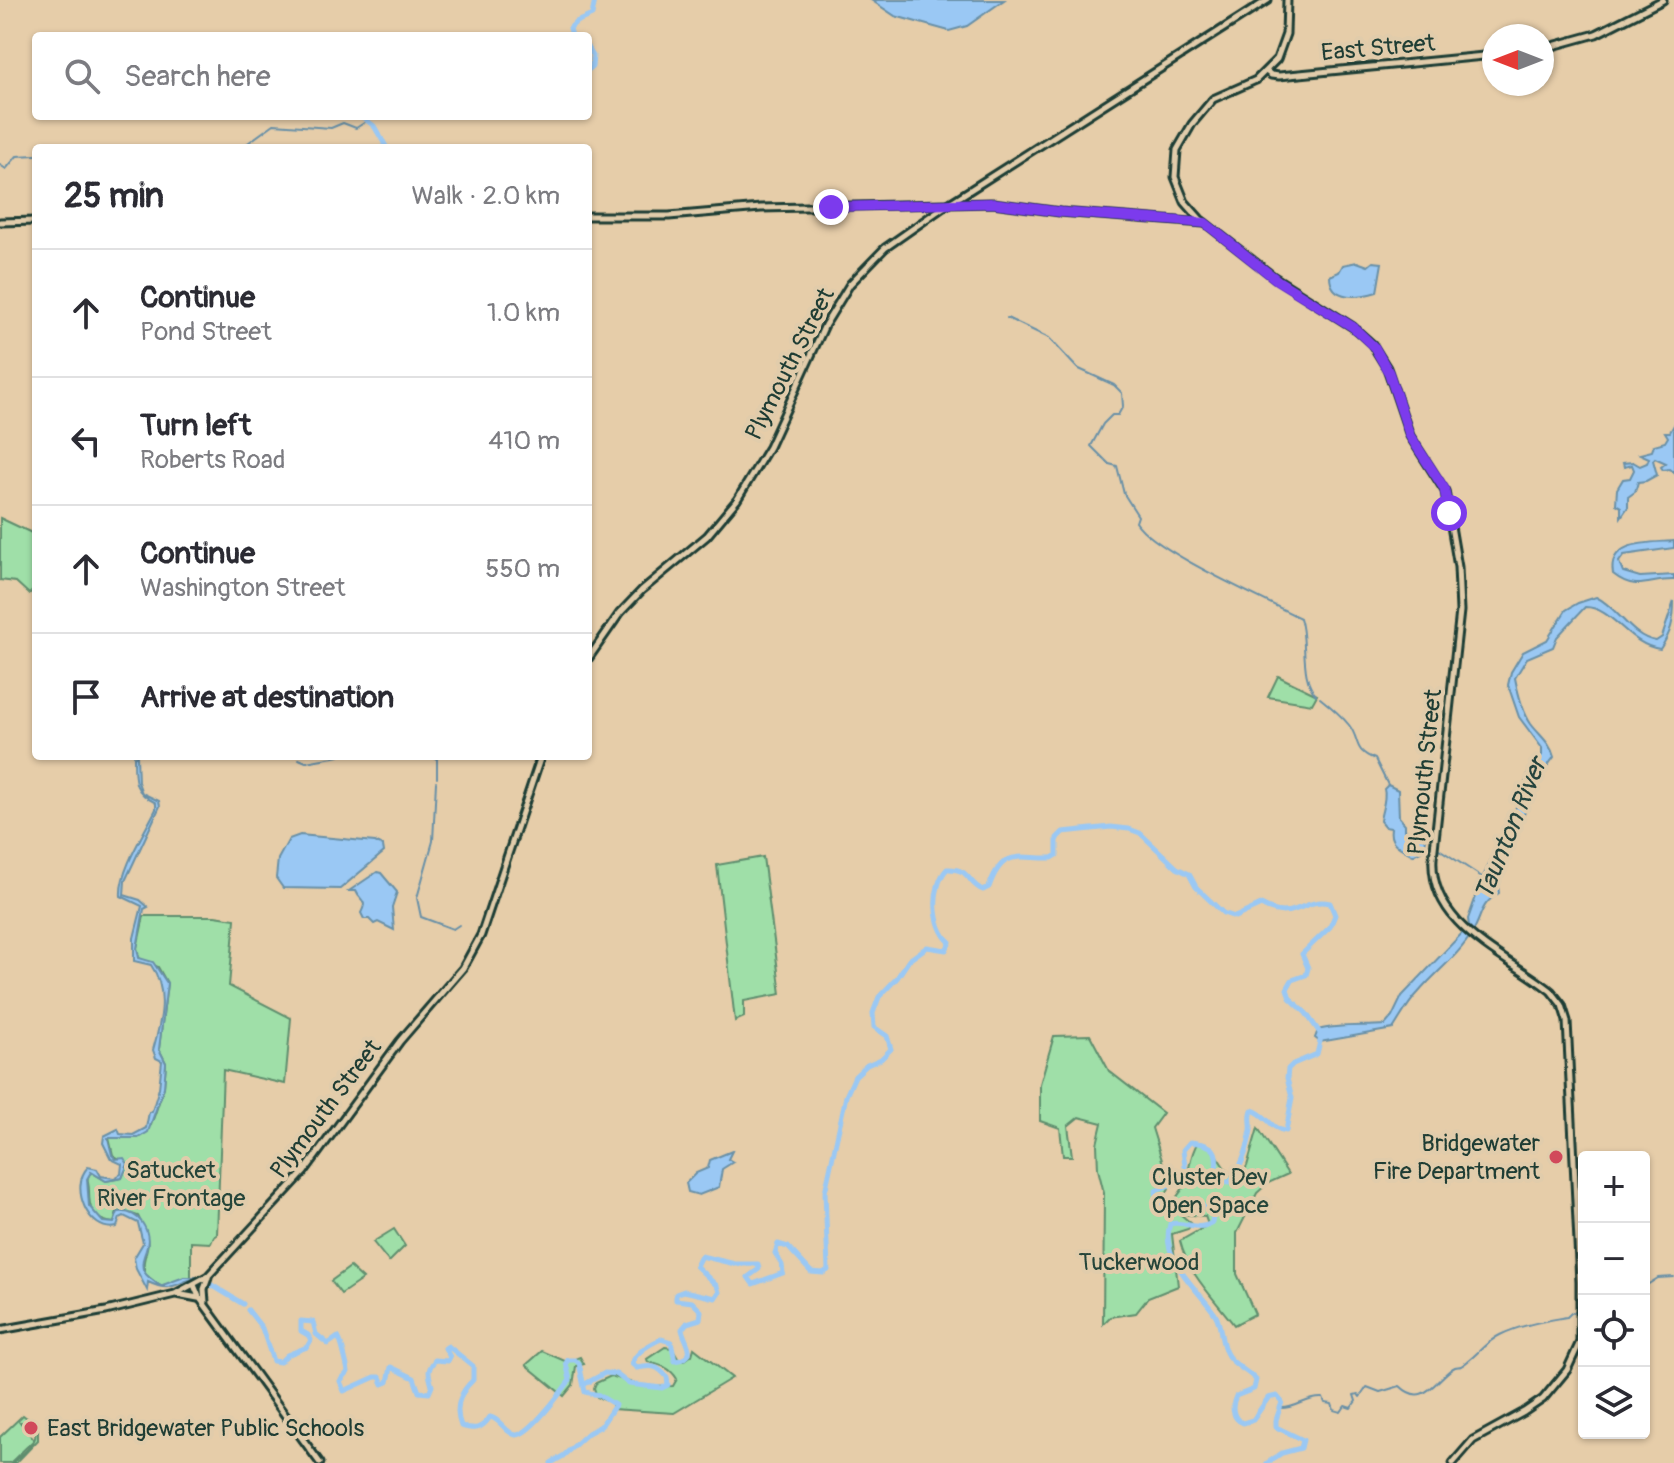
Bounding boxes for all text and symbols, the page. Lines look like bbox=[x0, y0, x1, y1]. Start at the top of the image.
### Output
north arrow bbox=[1482, 24, 1554, 96]
street label: East Street bbox=[1320, 29, 1437, 67]
search box bbox=[32, 32, 592, 120]
icon: search bbox=[60, 54, 104, 98]
text: Search here bbox=[124, 58, 271, 95]
text: 25 min bbox=[64, 175, 164, 218]
text: Walk · 2.0 km bbox=[411, 180, 560, 212]
route end bbox=[813, 189, 849, 225]
text: Continue bbox=[140, 279, 255, 316]
street label: Plymouth Street bbox=[739, 283, 841, 445]
icon: ahead bbox=[64, 291, 108, 335]
text: 1.0 km bbox=[487, 297, 560, 329]
text: Pond Street bbox=[140, 316, 272, 348]
text: Turn left bbox=[140, 407, 251, 444]
icon: left bbox=[64, 419, 108, 463]
text: 410 m bbox=[488, 425, 560, 457]
text: Roberts Road bbox=[140, 444, 285, 476]
route start bbox=[1431, 495, 1467, 531]
text: Continue bbox=[140, 535, 255, 572]
icon: ahead bbox=[64, 547, 108, 591]
text: 550 m bbox=[485, 553, 560, 585]
text: Washington Street bbox=[140, 572, 346, 604]
icon: arrive bbox=[64, 675, 108, 719]
text: Arrive at destination bbox=[140, 679, 394, 716]
street label: Plymouth Street bbox=[1402, 687, 1448, 856]
water label: Taunton River bbox=[1468, 750, 1555, 905]
street label: Plymouth Street bbox=[264, 1033, 388, 1184]
place label: Bridgewater Fire Department bbox=[1373, 1129, 1540, 1186]
marker: Bridgewater Fire Department bbox=[1547, 1148, 1565, 1166]
map controls bbox=[1578, 1151, 1650, 1439]
button: + bbox=[1578, 1151, 1650, 1223]
park label: Satucket River Frontage bbox=[97, 1156, 245, 1213]
park label: Cluster Dev Open Space bbox=[1151, 1163, 1269, 1220]
button: − bbox=[1578, 1223, 1650, 1295]
park label: Tuckerwood bbox=[1078, 1248, 1200, 1277]
button: locate bbox=[1578, 1295, 1650, 1367]
button: layers bbox=[1578, 1367, 1650, 1439]
place label: East Bridgewater Public Schools bbox=[47, 1414, 365, 1443]
marker: East Bridgewater Public Schools bbox=[22, 1419, 40, 1437]

